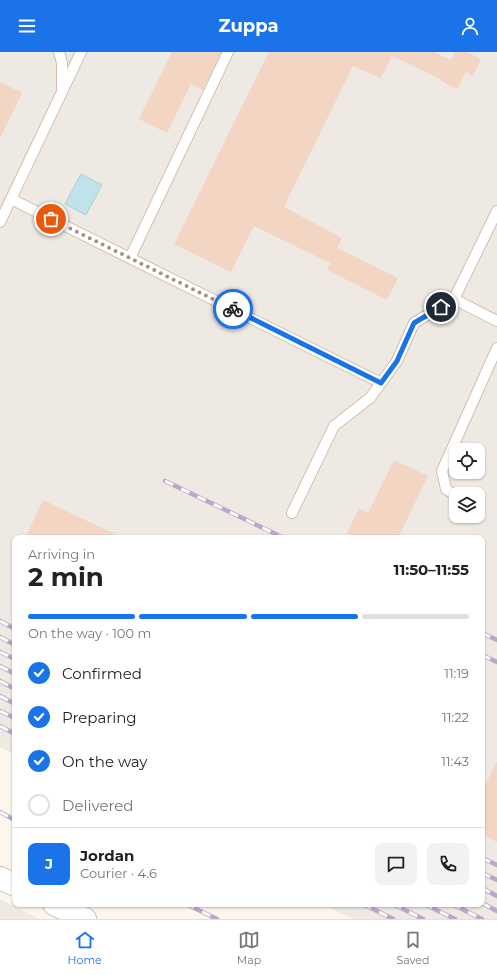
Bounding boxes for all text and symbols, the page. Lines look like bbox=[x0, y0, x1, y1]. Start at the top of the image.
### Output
icon: menu bbox=[16, 15, 38, 37]
text: Zuppa bbox=[218, 15, 279, 37]
icon: person bbox=[459, 15, 481, 37]
pin bbox=[34, 202, 68, 236]
icon: bag bbox=[40, 208, 62, 230]
courier bbox=[213, 289, 253, 329]
pin bbox=[424, 290, 458, 324]
icon: home bbox=[430, 296, 452, 318]
icon: bike bbox=[222, 298, 244, 320]
map controls bbox=[449, 443, 485, 523]
button: locate bbox=[449, 443, 485, 479]
button: layers bbox=[449, 487, 485, 523]
text: Arriving in bbox=[28, 546, 95, 562]
text: 11:50–11:55 bbox=[394, 560, 469, 579]
text: 2 min bbox=[28, 561, 104, 593]
text: On the way · 100 m bbox=[28, 625, 151, 641]
icon: check bbox=[28, 662, 50, 684]
text: Confirmed bbox=[62, 664, 142, 683]
text: 11:19 bbox=[444, 665, 469, 681]
icon: check bbox=[28, 706, 50, 728]
text: Preparing bbox=[62, 708, 137, 727]
text: 11:22 bbox=[442, 709, 469, 725]
icon: check bbox=[28, 750, 50, 772]
text: On the way bbox=[62, 752, 147, 771]
text: 11:43 bbox=[441, 753, 469, 769]
text: Delivered bbox=[62, 796, 134, 815]
button: chat bbox=[375, 843, 417, 885]
button: phone bbox=[427, 843, 469, 885]
text: Jordan bbox=[80, 846, 134, 865]
text: J bbox=[45, 854, 53, 873]
text: Courier · 4.6 bbox=[80, 865, 157, 881]
tab: Home bbox=[68, 929, 102, 967]
tab: Map bbox=[237, 929, 261, 967]
tab: Saved bbox=[396, 929, 429, 967]

